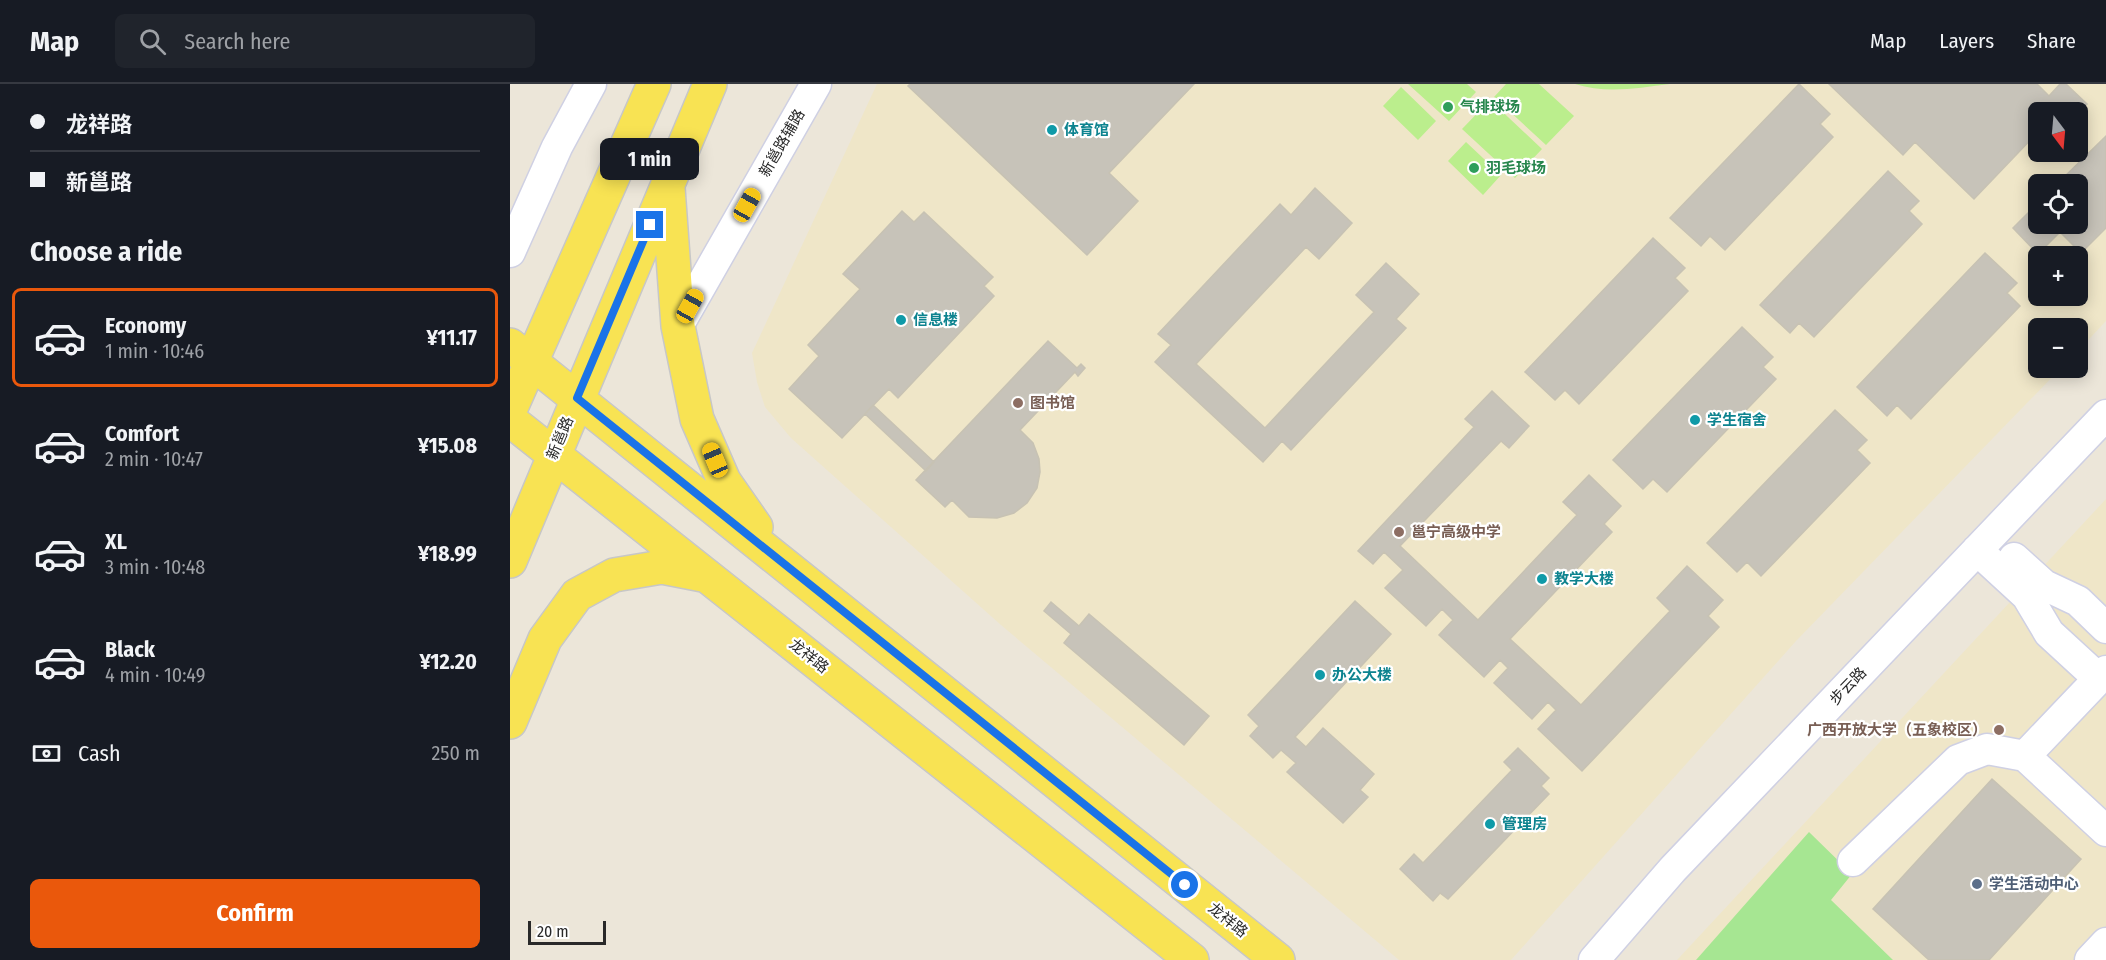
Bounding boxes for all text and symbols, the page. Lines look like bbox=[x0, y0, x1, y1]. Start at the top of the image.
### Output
search box bbox=[115, 14, 535, 68]
text: Map bbox=[30, 25, 79, 58]
icon: search bbox=[136, 25, 169, 58]
text: Search here bbox=[184, 28, 290, 55]
text: Map bbox=[1870, 28, 1906, 54]
text: Layers bbox=[1939, 28, 1994, 54]
text: Share bbox=[2027, 28, 2076, 54]
place label: 气排球场 bbox=[1460, 98, 1520, 116]
marker: 气排球场 bbox=[1441, 100, 1455, 114]
north arrow bbox=[2028, 102, 2088, 162]
map controls bbox=[2028, 102, 2088, 378]
street label: 新邕路辅路 bbox=[755, 106, 809, 180]
text: 龙祥路 bbox=[66, 111, 132, 138]
place label: 体育馆 bbox=[1064, 121, 1109, 139]
marker: 体育馆 bbox=[1045, 123, 1059, 137]
callout: 1 min bbox=[600, 138, 700, 180]
text: 1 min bbox=[628, 147, 671, 171]
place label: 羽毛球场 bbox=[1486, 159, 1546, 177]
marker: 羽毛球场 bbox=[1467, 161, 1481, 175]
text: 新邕路 bbox=[66, 169, 132, 196]
button: locate bbox=[2028, 174, 2088, 234]
car bbox=[730, 185, 764, 225]
route end bbox=[636, 211, 663, 238]
text: Choose a ride bbox=[30, 236, 182, 268]
button: + bbox=[2028, 246, 2088, 306]
car bbox=[673, 286, 707, 326]
icon: car bbox=[33, 311, 87, 365]
place label: 信息楼 bbox=[913, 311, 958, 329]
text: Economy bbox=[105, 312, 186, 339]
marker: 信息楼 bbox=[894, 313, 908, 327]
button: − bbox=[2028, 318, 2088, 378]
text: ¥11.17 bbox=[427, 324, 477, 351]
text: 1 min · 10:46 bbox=[105, 339, 204, 363]
place label: 图书馆 bbox=[1030, 394, 1075, 412]
marker: 图书馆 bbox=[1011, 396, 1025, 410]
place label: 学生宿舍 bbox=[1707, 411, 1767, 429]
marker: 学生宿舍 bbox=[1688, 413, 1702, 427]
street label: 新邕路 bbox=[543, 414, 577, 462]
icon: car bbox=[33, 419, 87, 473]
text: Comfort bbox=[105, 420, 179, 447]
text: ¥15.08 bbox=[418, 432, 477, 459]
car bbox=[700, 440, 730, 480]
text: 2 min · 10:47 bbox=[105, 447, 203, 471]
place label: 邕宁高级中学 bbox=[1411, 523, 1501, 541]
marker: 邕宁高级中学 bbox=[1392, 525, 1406, 539]
icon: car bbox=[33, 527, 87, 581]
text: XL bbox=[105, 528, 127, 555]
text: ¥18.99 bbox=[418, 540, 477, 567]
text: 3 min · 10:48 bbox=[105, 555, 205, 579]
place label: 教学大楼 bbox=[1554, 570, 1614, 588]
marker: 教学大楼 bbox=[1535, 572, 1549, 586]
icon: car bbox=[33, 635, 87, 689]
street label: 龙祥路 bbox=[786, 635, 832, 677]
text: Black bbox=[105, 636, 155, 663]
text: ¥12.20 bbox=[420, 648, 477, 675]
text: 4 min · 10:49 bbox=[105, 663, 205, 687]
street label: 步云路 bbox=[1826, 664, 1870, 708]
place label: 办公大楼 bbox=[1332, 666, 1392, 684]
marker: 办公大楼 bbox=[1313, 668, 1327, 682]
place label: 广西开放大学（五象校区） bbox=[1807, 721, 1987, 739]
marker: 广西开放大学（五象校区） bbox=[1992, 723, 2006, 737]
icon: cash bbox=[30, 737, 63, 770]
text: Cash bbox=[78, 740, 121, 767]
text: 250 m bbox=[432, 741, 480, 765]
place label: 管理房 bbox=[1502, 815, 1547, 833]
marker: 管理房 bbox=[1483, 817, 1497, 831]
route start bbox=[1171, 871, 1198, 898]
place label: 学生活动中心 bbox=[1989, 875, 2079, 893]
marker: 学生活动中心 bbox=[1970, 877, 1984, 891]
button: Confirm bbox=[30, 879, 480, 948]
street label: 龙祥路 bbox=[1205, 899, 1251, 941]
scale bar bbox=[528, 918, 606, 946]
text: 20 m bbox=[537, 922, 568, 941]

